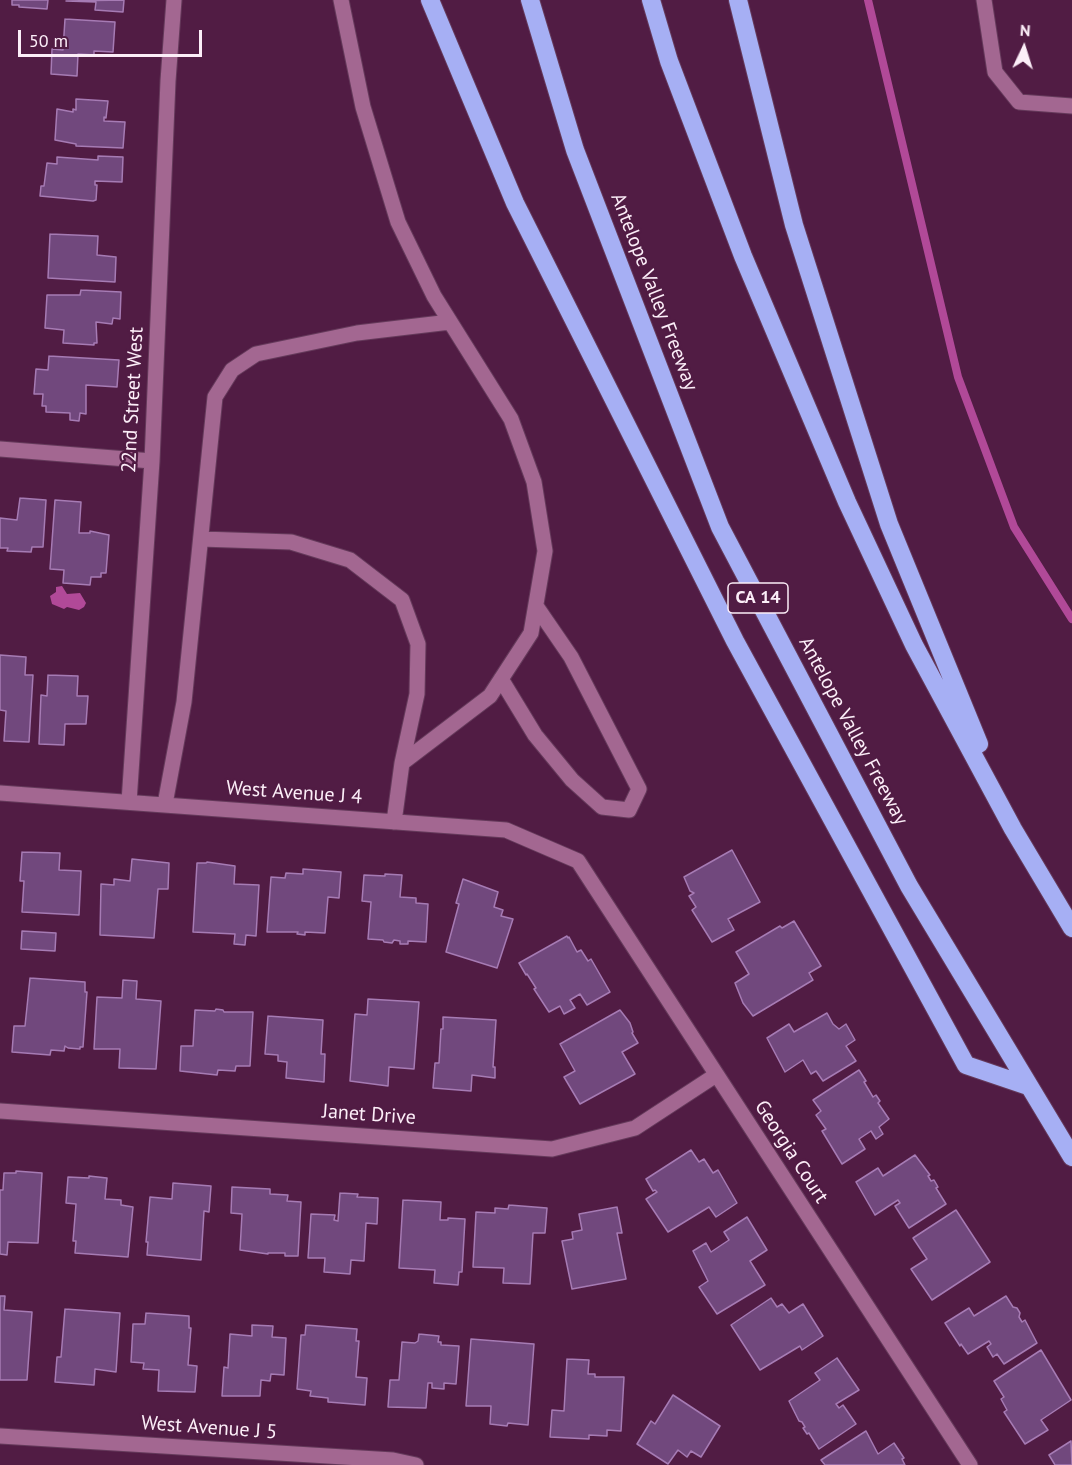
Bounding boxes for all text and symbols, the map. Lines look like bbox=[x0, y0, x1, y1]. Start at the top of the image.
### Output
scale bar bbox=[21, 18, 206, 56]
north arrow bbox=[994, 18, 1054, 78]
text: N bbox=[1019, 20, 1031, 40]
text: 50 m bbox=[29, 29, 68, 52]
street label: Antelope Valley Freeway bbox=[605, 190, 703, 394]
street label: 22nd Street West bbox=[117, 326, 149, 474]
road number: CA 14 bbox=[728, 583, 788, 613]
street label: Antelope Valley Freeway bbox=[793, 633, 913, 829]
street label: West Avenue J 4 bbox=[225, 776, 363, 810]
street label: Georgia Court bbox=[749, 1096, 833, 1208]
street label: Janet Drive bbox=[321, 1100, 417, 1130]
street label: West Avenue J 5 bbox=[140, 1411, 278, 1445]

